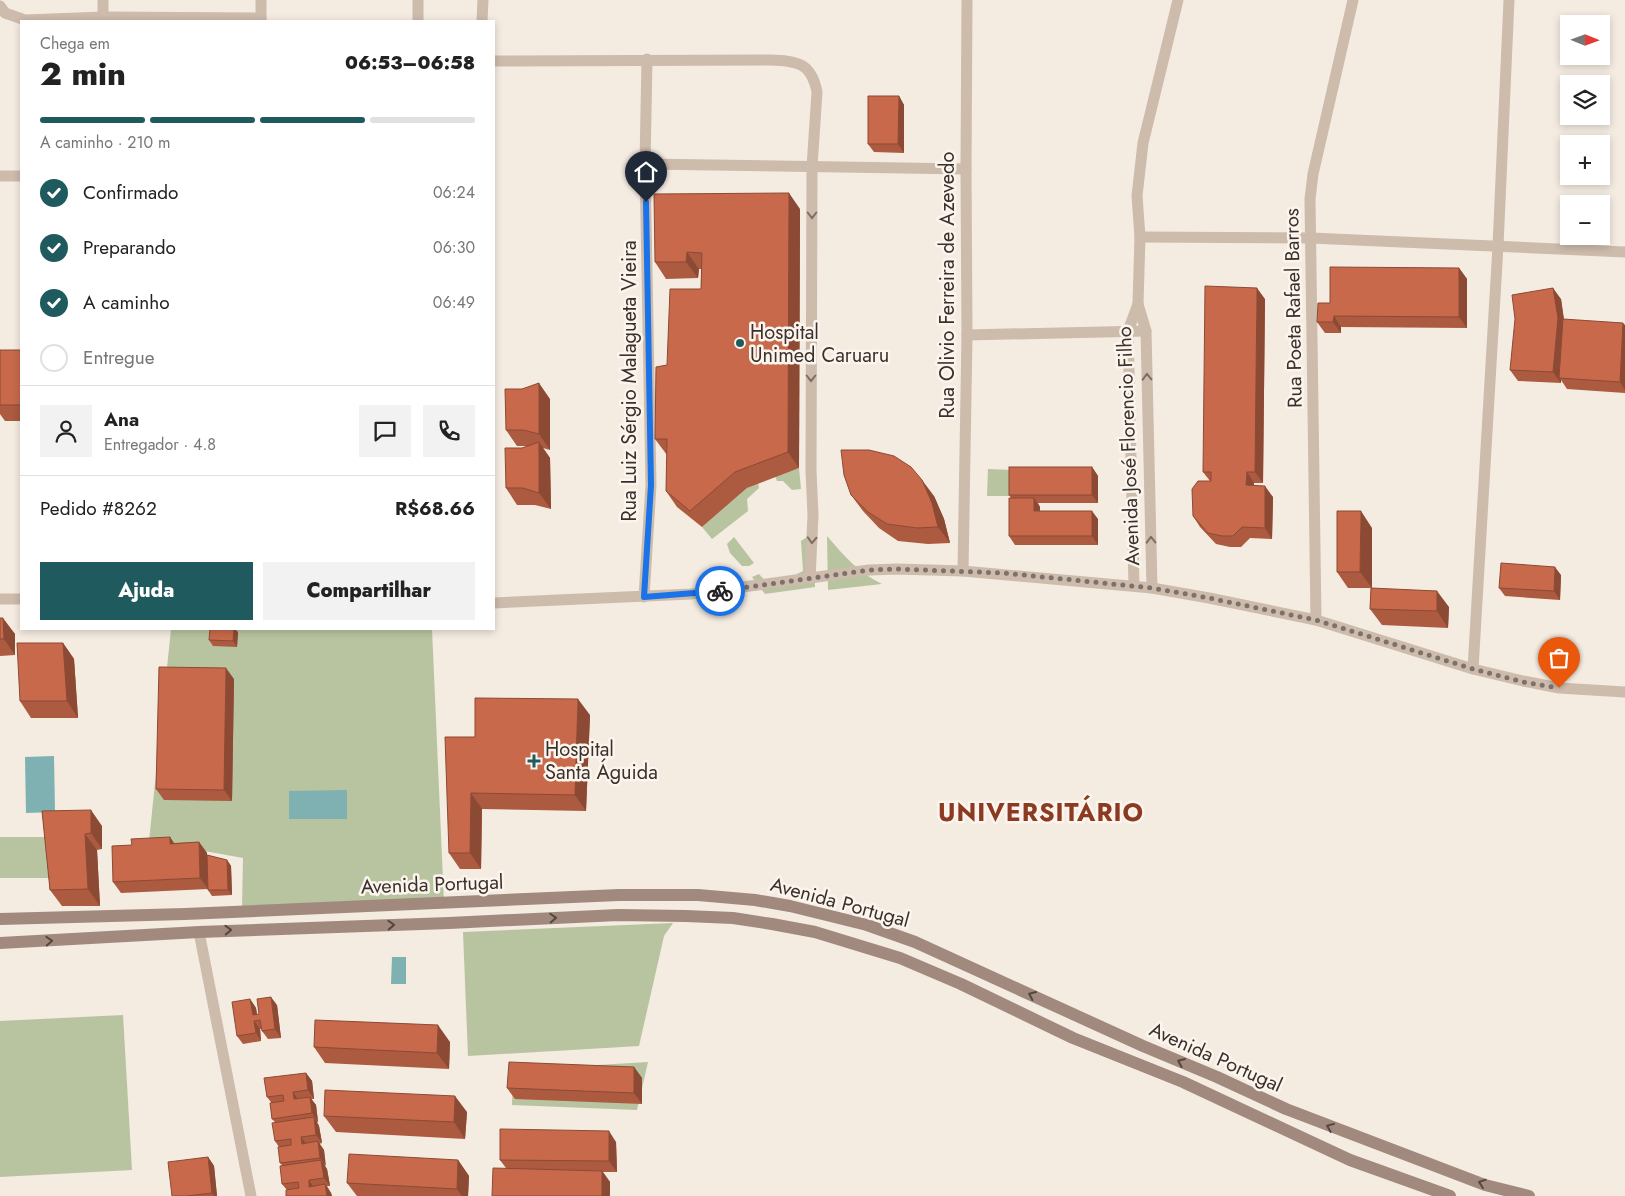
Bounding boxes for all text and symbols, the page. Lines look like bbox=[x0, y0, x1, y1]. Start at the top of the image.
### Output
north arrow bbox=[1560, 15, 1610, 65]
map controls bbox=[1560, 15, 1610, 245]
text: Chega em bbox=[40, 32, 110, 55]
text: 06:53–06:58 bbox=[345, 49, 475, 76]
text: 2 min bbox=[40, 51, 126, 97]
button: layers bbox=[1560, 75, 1610, 125]
text: A caminho · 210 m bbox=[40, 131, 170, 154]
button: + bbox=[1560, 135, 1610, 185]
pin bbox=[625, 151, 667, 202]
street label: Rua Olivio Ferreira de Azevedo bbox=[933, 151, 962, 418]
icon: home bbox=[632, 158, 660, 186]
icon: check bbox=[40, 179, 68, 207]
text: Confirmado bbox=[83, 179, 178, 206]
text: 06:24 bbox=[433, 181, 475, 204]
button: − bbox=[1560, 195, 1610, 245]
street label: Rua Poeta Rafael Barros bbox=[1277, 208, 1310, 408]
one-way arrow bbox=[807, 212, 817, 220]
icon: check bbox=[40, 234, 68, 262]
text: Preparando bbox=[83, 234, 176, 261]
text: 06:30 bbox=[433, 236, 475, 259]
street label: Rua Luiz Sérgio Malagueta Vieira bbox=[615, 240, 644, 522]
icon: check bbox=[40, 289, 68, 317]
text: A caminho bbox=[83, 289, 170, 316]
text: 06:49 bbox=[433, 291, 475, 314]
place label: Hospital Unimed Caruaru bbox=[750, 318, 889, 370]
street label: Avenida José Florencio Filho bbox=[1110, 326, 1147, 566]
marker: Hospital Unimed Caruaru bbox=[734, 337, 746, 349]
text: Entregue bbox=[83, 344, 155, 371]
one-way arrow bbox=[1142, 373, 1153, 381]
one-way arrow bbox=[806, 374, 816, 382]
button: person bbox=[40, 405, 92, 457]
button: chat bbox=[359, 405, 411, 457]
button: phone bbox=[423, 405, 475, 457]
text: Ana bbox=[104, 406, 139, 433]
text: Entregador · 4.8 bbox=[104, 433, 216, 456]
text: Pedido #8262 bbox=[40, 495, 157, 522]
text: R$68.66 bbox=[395, 495, 475, 522]
one-way arrow bbox=[1146, 535, 1156, 543]
one-way arrow bbox=[806, 537, 817, 545]
button: Ajuda bbox=[40, 562, 253, 620]
button: Compartilhar bbox=[263, 562, 475, 620]
courier bbox=[695, 566, 745, 616]
icon: bike bbox=[706, 577, 734, 605]
pin bbox=[1538, 637, 1580, 688]
icon: bag bbox=[1545, 644, 1573, 672]
place label: Hospital Santa Águida bbox=[545, 735, 658, 787]
marker: Hospital Santa Águida bbox=[527, 754, 541, 768]
district label: UNIVERSITÁRIO bbox=[938, 794, 1144, 830]
street label: Avenida Portugal bbox=[360, 868, 504, 901]
street label: Avenida Portugal bbox=[767, 870, 913, 935]
one-way arrow bbox=[549, 913, 557, 924]
one-way arrow bbox=[388, 920, 395, 930]
one-way arrow bbox=[225, 925, 233, 936]
one-way arrow bbox=[45, 935, 53, 946]
one-way arrow bbox=[1028, 991, 1037, 1002]
street label: Avenida Portugal bbox=[1145, 1015, 1287, 1100]
one-way arrow bbox=[1177, 1057, 1186, 1068]
one-way arrow bbox=[1326, 1122, 1334, 1132]
one-way arrow bbox=[1478, 1179, 1487, 1189]

